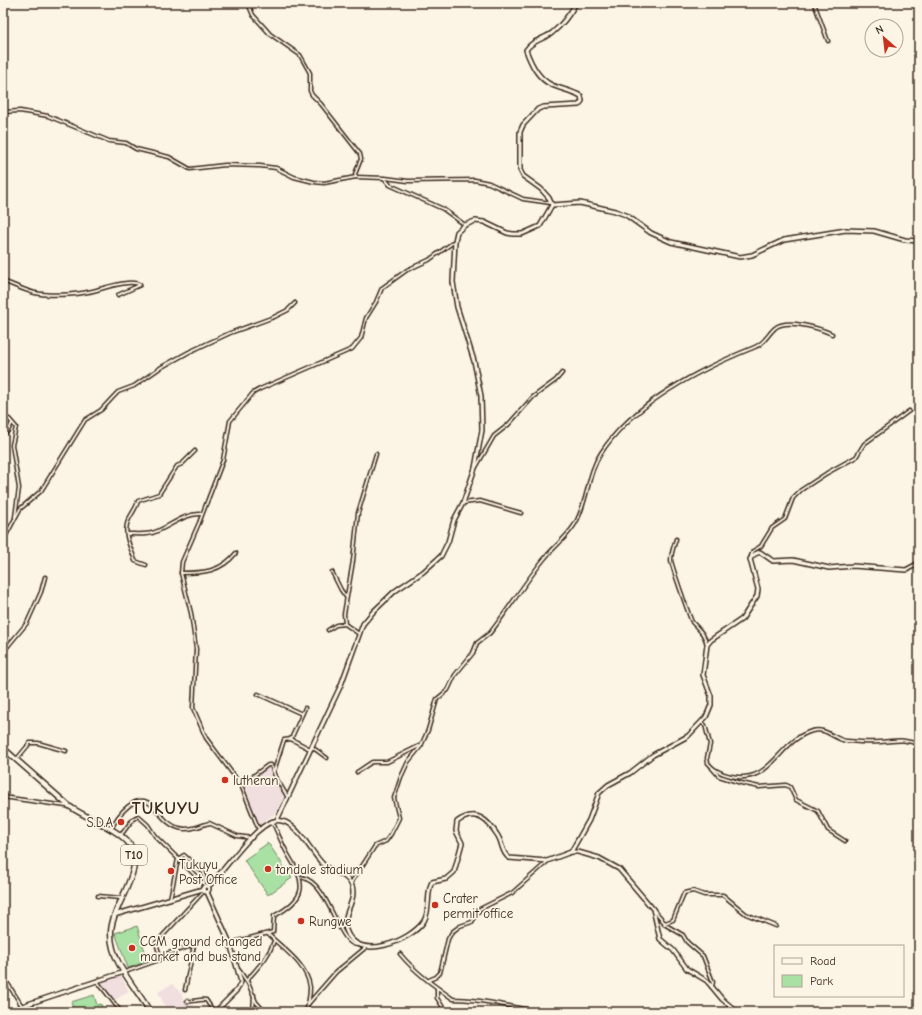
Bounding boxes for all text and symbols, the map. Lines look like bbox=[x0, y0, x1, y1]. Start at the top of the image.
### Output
north arrow bbox=[864, 18, 904, 58]
text: N bbox=[873, 22, 886, 37]
place label: lutheran bbox=[233, 773, 279, 788]
marker: lutheran bbox=[220, 775, 230, 785]
district label: TUKUYU bbox=[132, 799, 200, 818]
place label: S.D.A bbox=[87, 815, 113, 830]
marker: S.D.A bbox=[116, 817, 126, 827]
road number: T10 bbox=[121, 845, 147, 865]
place label: Tukuyu Post Office bbox=[179, 857, 238, 887]
place label: tandale stadium bbox=[275, 862, 363, 877]
marker: tandale stadium bbox=[263, 864, 273, 874]
marker: Tukuyu Post Office bbox=[166, 866, 176, 876]
place label: Crater permit office bbox=[443, 891, 514, 921]
marker: Crater permit office bbox=[430, 900, 440, 910]
place label: Rungwe bbox=[309, 914, 352, 929]
marker: Rungwe bbox=[296, 916, 306, 926]
place label: CCM ground changed market and bus stand bbox=[140, 934, 262, 964]
marker: CCM ground changed market and bus stand bbox=[127, 943, 137, 953]
legend bbox=[774, 945, 904, 997]
text: Road bbox=[810, 954, 836, 968]
text: Park bbox=[810, 974, 833, 988]

